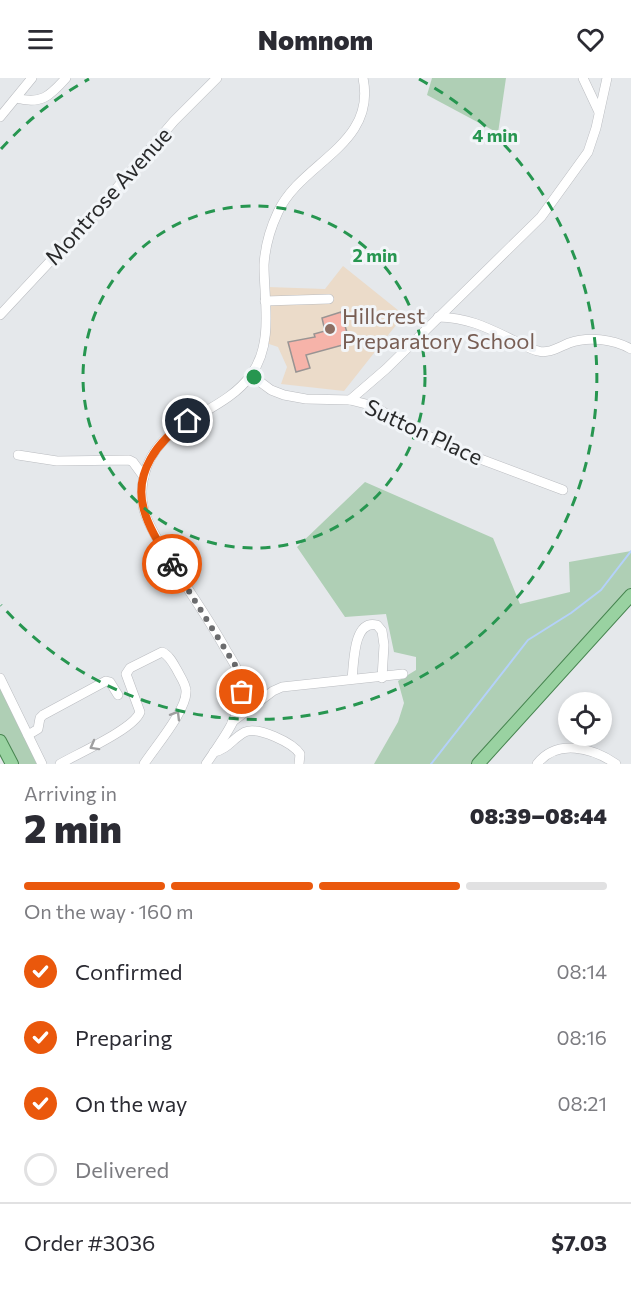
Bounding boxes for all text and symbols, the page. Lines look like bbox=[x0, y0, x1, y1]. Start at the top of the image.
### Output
icon: menu bbox=[24, 23, 57, 56]
text: Nomnom bbox=[258, 23, 373, 56]
icon: heart bbox=[574, 23, 607, 56]
street label: Montrose Avenue bbox=[39, 121, 177, 270]
text: 4 min bbox=[472, 124, 518, 146]
text: 2 min bbox=[353, 244, 397, 266]
place label: Hillcrest Preparatory School bbox=[342, 302, 535, 354]
marker: Hillcrest Preparatory School bbox=[323, 322, 337, 336]
centre of rings bbox=[244, 367, 264, 387]
street label: Sutton Place bbox=[361, 393, 487, 470]
pin bbox=[162, 395, 213, 446]
icon: home bbox=[171, 404, 204, 437]
courier bbox=[142, 534, 202, 594]
icon: bike bbox=[156, 548, 189, 581]
pin bbox=[216, 666, 267, 717]
icon: bag bbox=[225, 675, 258, 708]
map controls bbox=[558, 692, 612, 746]
button: locate bbox=[558, 692, 612, 746]
one-way arrow bbox=[169, 711, 181, 721]
one-way arrow bbox=[90, 738, 100, 750]
text: Arriving in bbox=[24, 781, 117, 805]
text: 08:39–08:44 bbox=[470, 802, 607, 829]
text: 2 min bbox=[24, 803, 122, 851]
text: On the way · 160 m bbox=[24, 899, 193, 923]
icon: check bbox=[24, 955, 57, 988]
text: Confirmed bbox=[75, 958, 182, 985]
text: 08:14 bbox=[557, 959, 607, 983]
icon: check bbox=[24, 1021, 57, 1054]
text: Preparing bbox=[75, 1024, 172, 1051]
text: 08:16 bbox=[556, 1025, 607, 1049]
icon: check bbox=[24, 1087, 57, 1120]
text: On the way bbox=[75, 1090, 187, 1117]
text: 08:21 bbox=[557, 1091, 607, 1115]
text: Delivered bbox=[75, 1156, 169, 1183]
text: Order #3036 bbox=[24, 1229, 155, 1256]
text: $7.03 bbox=[551, 1229, 607, 1256]

